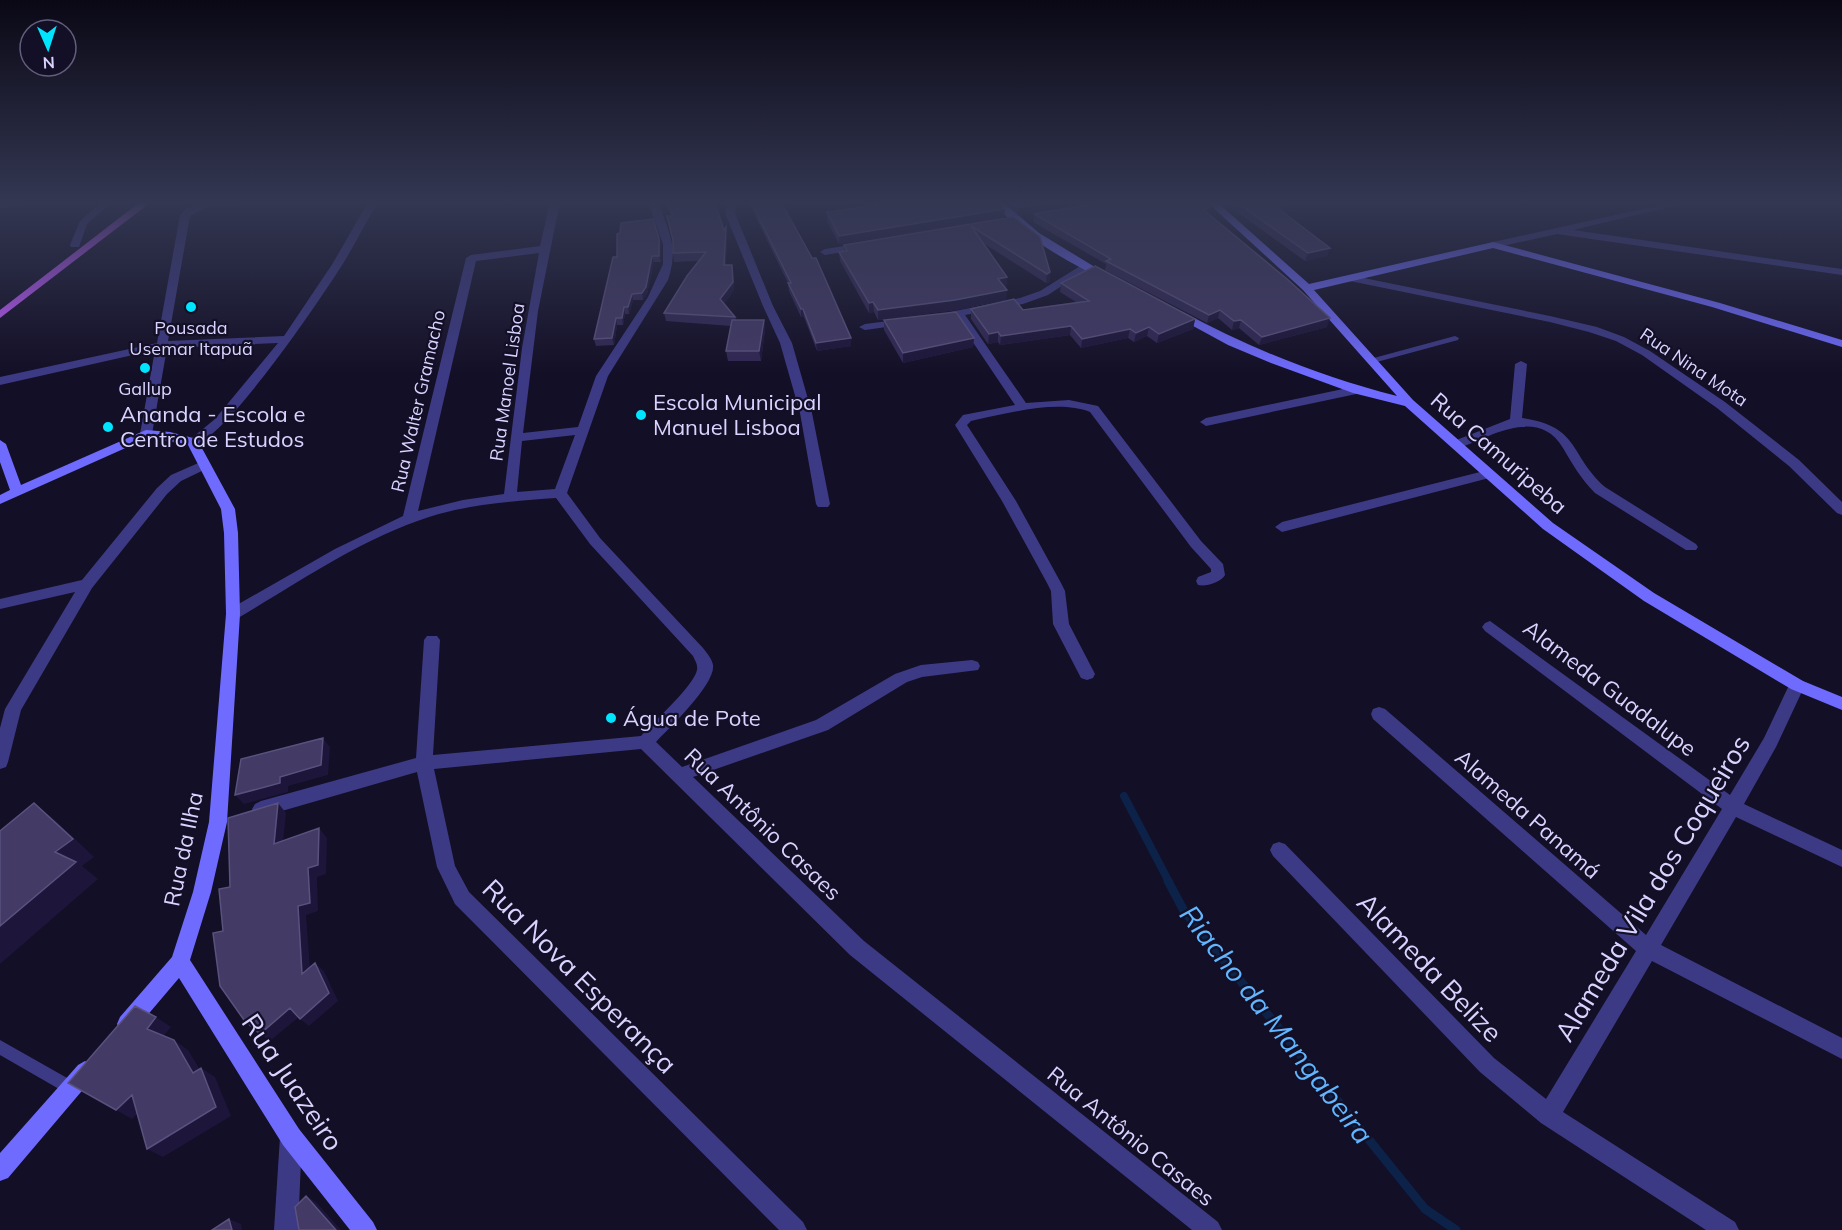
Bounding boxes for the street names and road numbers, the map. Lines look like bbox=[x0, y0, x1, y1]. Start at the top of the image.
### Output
street label: Rua Manoel Lisboa bbox=[485, 302, 529, 462]
street label: Rua Walter Gramacho bbox=[386, 308, 450, 494]
street label: Rua Nina Mota bbox=[1636, 323, 1752, 411]
street label: Rua Camuripeba bbox=[1425, 386, 1573, 520]
street label: Alameda Guadalupe bbox=[1518, 614, 1702, 762]
street label: Alameda Vila dos Coqueiros bbox=[1547, 729, 1757, 1047]
street label: Rua Antônio Casaes bbox=[679, 742, 847, 906]
street label: Alameda Panamá bbox=[1450, 743, 1606, 885]
street label: Rua da Ilha bbox=[157, 789, 209, 909]
street label: Rua Nova Esperança bbox=[476, 872, 684, 1080]
street label: Alameda Belize bbox=[1350, 885, 1510, 1049]
street label: Rua Juazeiro bbox=[235, 1007, 351, 1157]
street label: Rua Antônio Casaes bbox=[1042, 1060, 1220, 1212]

